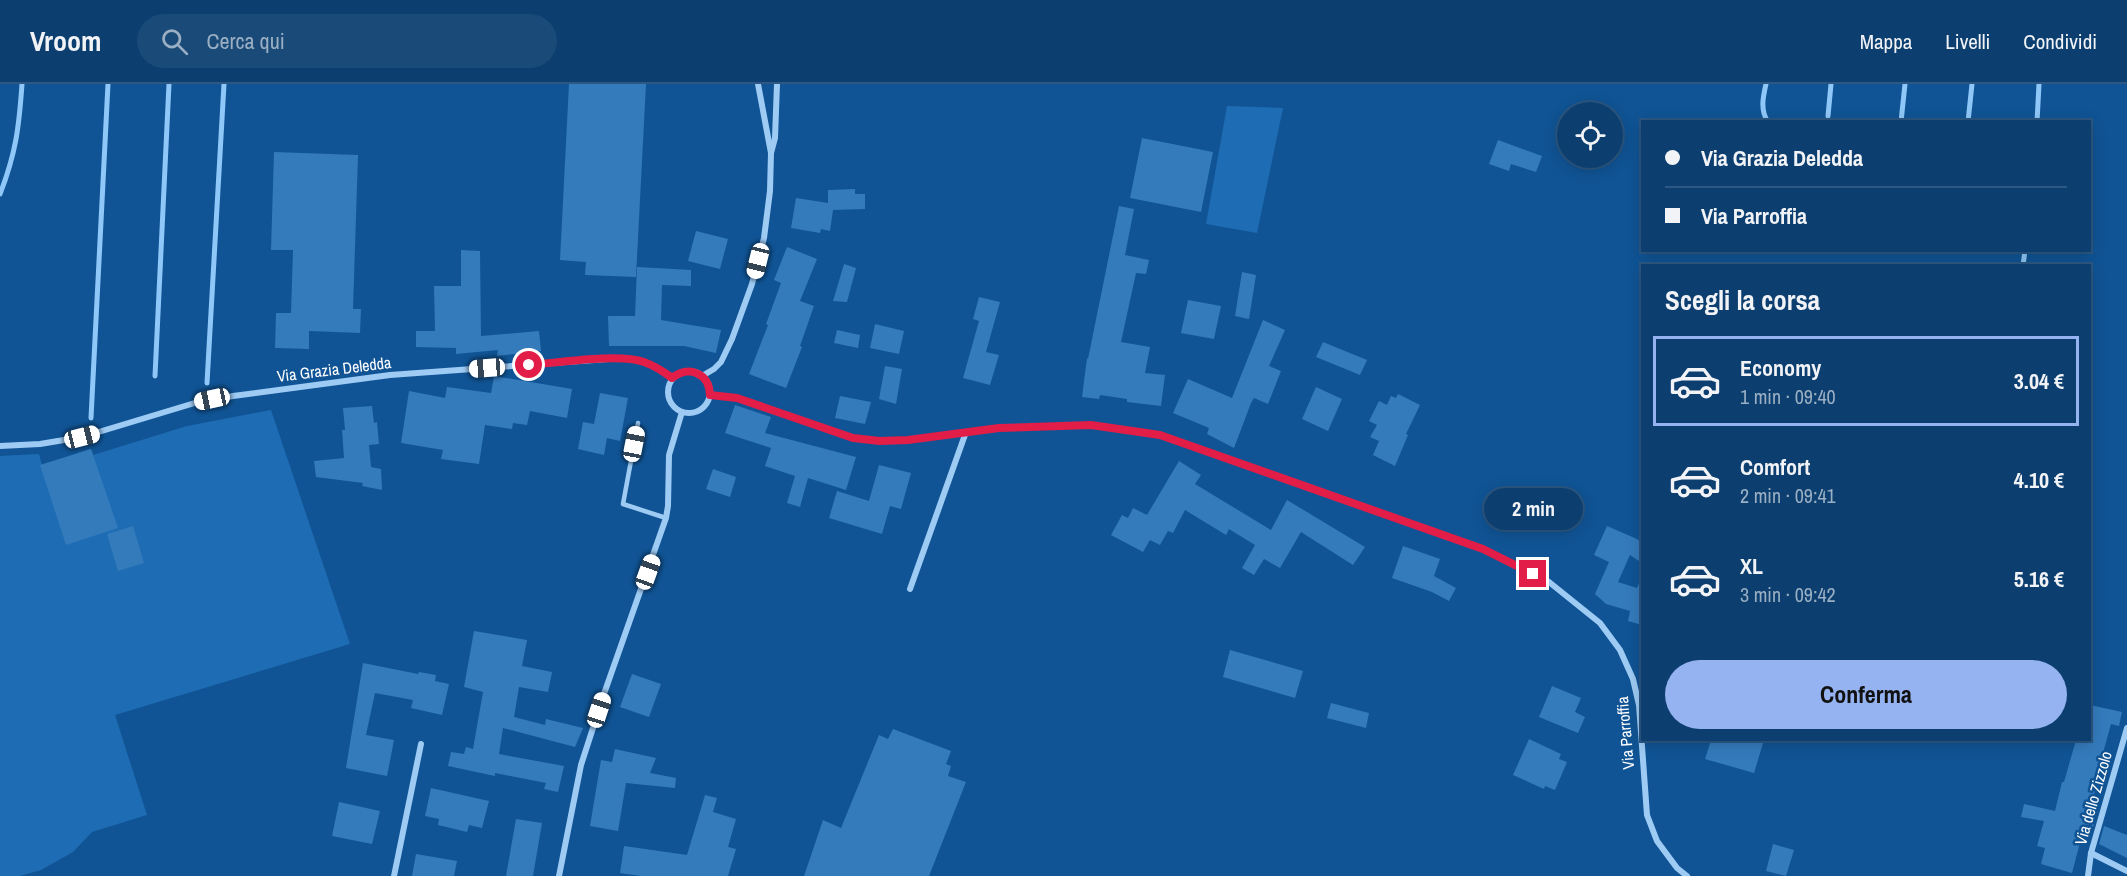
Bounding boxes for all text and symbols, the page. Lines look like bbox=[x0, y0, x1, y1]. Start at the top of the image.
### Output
search box bbox=[137, 14, 557, 68]
text: Vroom bbox=[30, 22, 101, 60]
icon: search bbox=[158, 25, 191, 58]
text: Cerca qui bbox=[206, 26, 285, 56]
text: Mappa bbox=[1860, 27, 1912, 56]
text: Livelli bbox=[1945, 27, 1990, 56]
text: Condividi bbox=[2023, 27, 2097, 56]
map controls bbox=[1557, 102, 1623, 168]
button: locate bbox=[1557, 102, 1623, 168]
text: Via Grazia Deledda bbox=[1701, 143, 1863, 173]
text: Via Parroffia bbox=[1701, 201, 1807, 231]
car bbox=[745, 241, 771, 281]
text: Scegli la corsa bbox=[1665, 282, 1820, 318]
street label: Via Grazia Deledda bbox=[276, 351, 393, 387]
route start bbox=[515, 351, 542, 378]
text: Economy bbox=[1740, 353, 1821, 383]
icon: car bbox=[1668, 354, 1722, 408]
car bbox=[468, 358, 506, 378]
text: 3.04 € bbox=[2014, 366, 2064, 396]
text: 1 min · 09:40 bbox=[1740, 383, 1836, 410]
car bbox=[193, 386, 231, 412]
car bbox=[62, 424, 102, 450]
car bbox=[622, 425, 646, 463]
text: Comfort bbox=[1740, 452, 1810, 482]
icon: car bbox=[1668, 453, 1722, 507]
text: 4.10 € bbox=[2014, 465, 2064, 495]
text: 2 min · 09:41 bbox=[1740, 482, 1836, 509]
callout: 2 min bbox=[1484, 487, 1582, 529]
text: 2 min bbox=[1512, 495, 1555, 522]
text: XL bbox=[1740, 551, 1763, 581]
car bbox=[633, 552, 663, 592]
icon: car bbox=[1668, 552, 1722, 606]
route end bbox=[1519, 560, 1546, 587]
text: 5.16 € bbox=[2014, 564, 2064, 594]
text: 3 min · 09:42 bbox=[1740, 581, 1836, 608]
button: Conferma bbox=[1665, 660, 2067, 729]
car bbox=[585, 690, 613, 730]
street label: Via Parroffia bbox=[1611, 695, 1639, 770]
street label: Via dello Zizzolo bbox=[2069, 748, 2117, 848]

